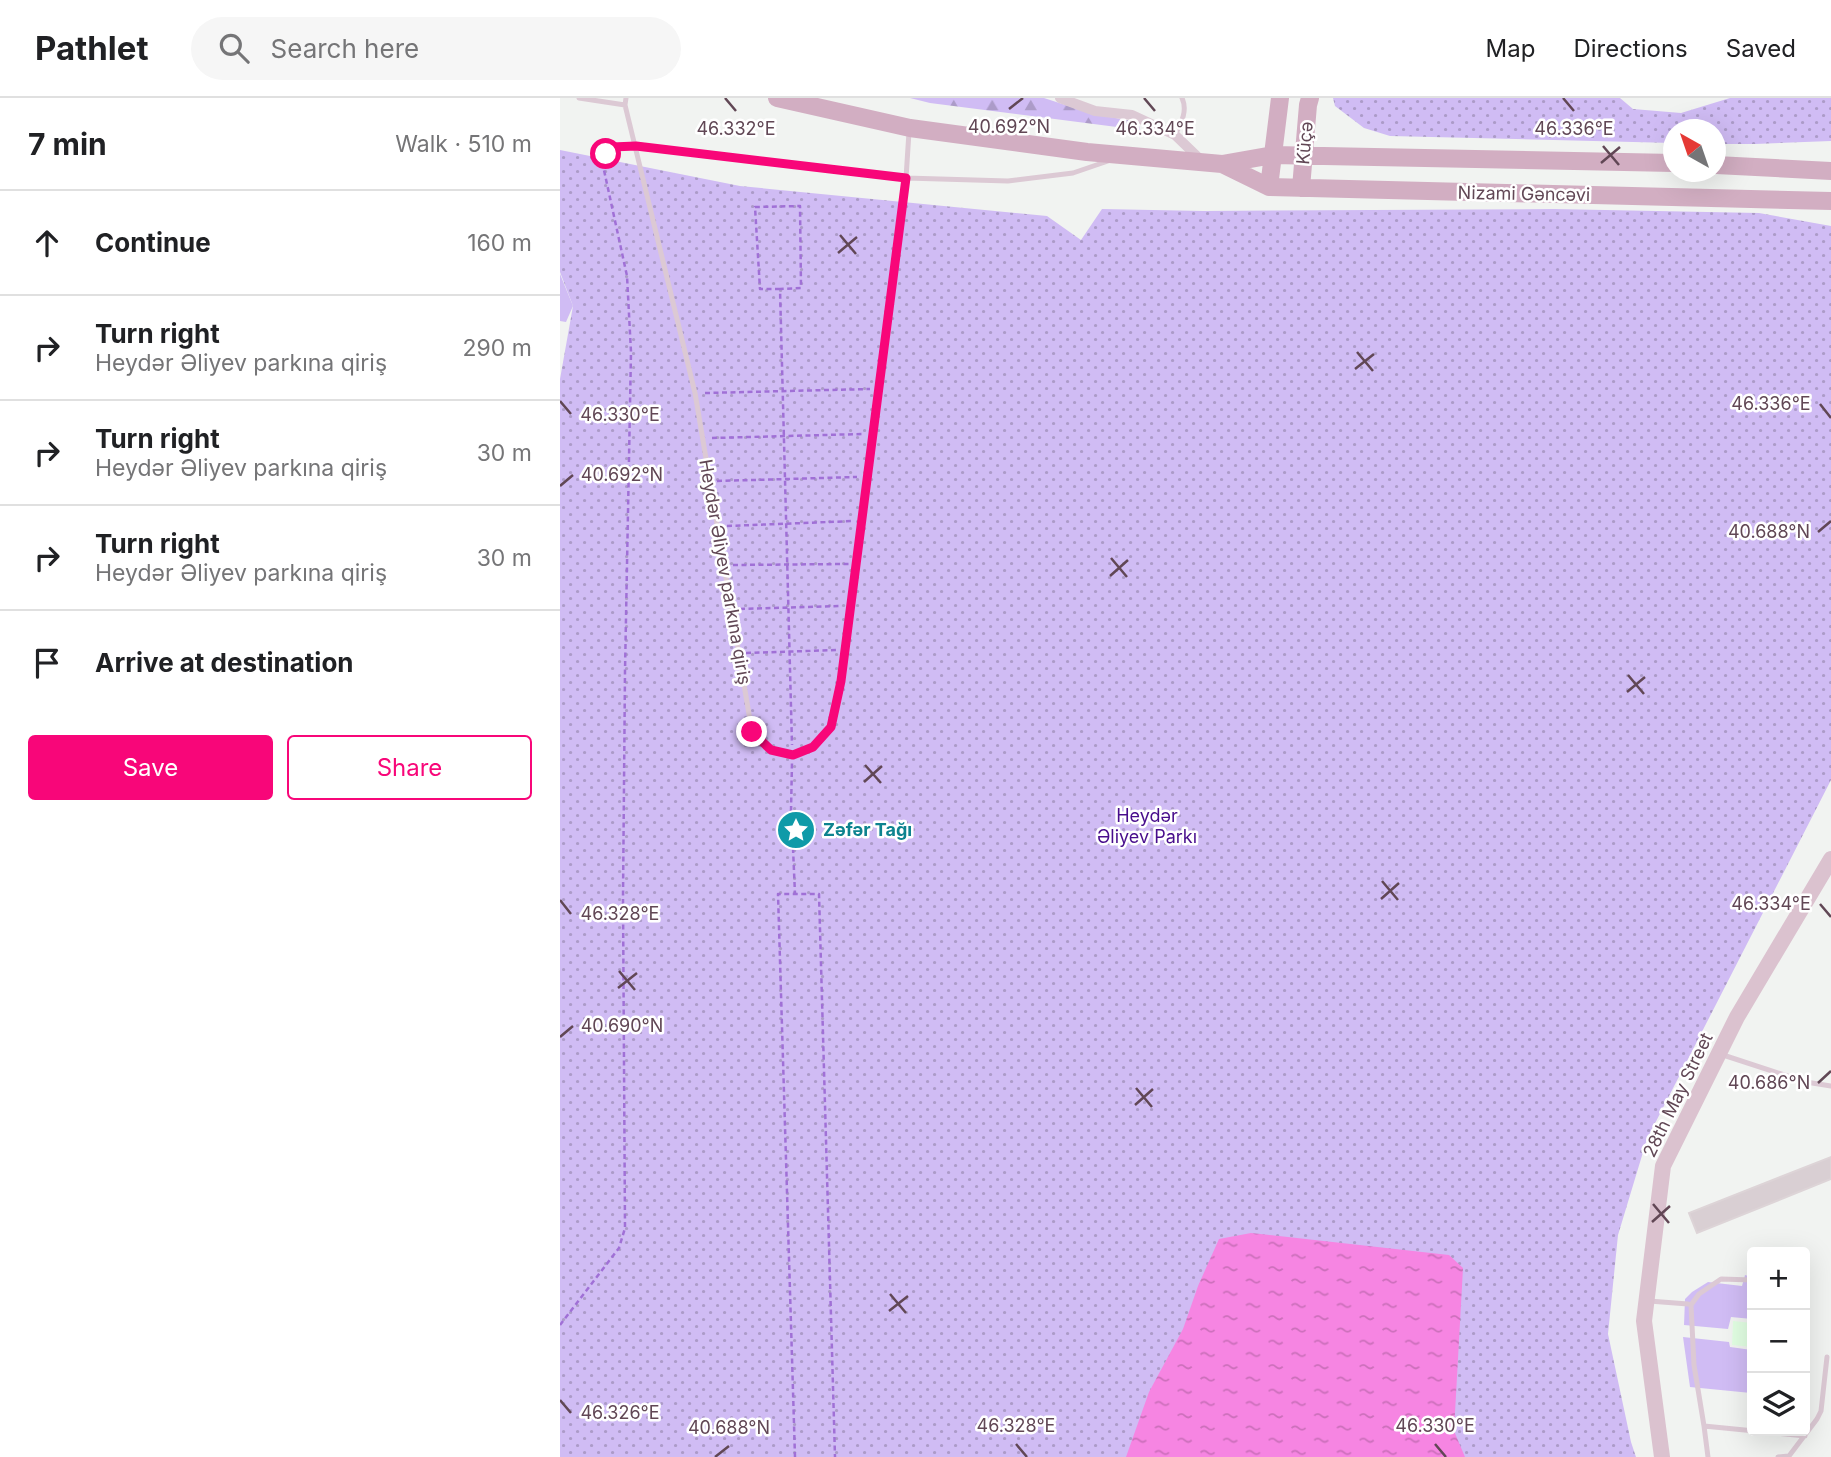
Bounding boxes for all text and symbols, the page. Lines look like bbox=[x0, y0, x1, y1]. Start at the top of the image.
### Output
search box bbox=[191, 17, 681, 80]
text: Pathlet bbox=[35, 28, 149, 68]
icon: search bbox=[215, 29, 253, 67]
text: Search here bbox=[271, 33, 419, 64]
text: Map bbox=[1486, 34, 1535, 63]
text: Directions bbox=[1573, 34, 1688, 63]
text: Saved bbox=[1726, 34, 1796, 63]
text: 40.692°N bbox=[968, 116, 1050, 137]
text: 46.332°E bbox=[696, 118, 776, 139]
text: 46.334°E bbox=[1115, 118, 1195, 139]
text: 46.336°E bbox=[1534, 118, 1614, 139]
north arrow bbox=[1663, 119, 1726, 182]
street label: Küçə bbox=[1292, 121, 1317, 165]
text: 7 min bbox=[28, 126, 107, 162]
text: Walk · 510 m bbox=[395, 130, 532, 158]
route start bbox=[590, 138, 621, 169]
street label: Nizami Gəncəvi bbox=[1458, 182, 1590, 205]
icon: ahead bbox=[28, 224, 66, 262]
text: Continue bbox=[95, 227, 211, 258]
text: 160 m bbox=[467, 229, 532, 257]
text: Turn right bbox=[95, 318, 220, 349]
icon: right bbox=[28, 329, 66, 367]
text: 290 m bbox=[463, 334, 532, 362]
text: Heydər Əliyev parkına qiriş bbox=[95, 349, 387, 377]
text: 46.336°E bbox=[1731, 393, 1811, 414]
text: 46.330°E bbox=[580, 404, 660, 425]
text: Turn right bbox=[95, 423, 220, 454]
icon: right bbox=[28, 434, 66, 472]
text: 30 m bbox=[477, 439, 532, 467]
text: Heydər Əliyev parkına qiriş bbox=[95, 454, 387, 482]
street label: Heydər Əliyev parkına qiriş bbox=[695, 458, 756, 686]
text: 40.692°N bbox=[581, 464, 663, 485]
text: 40.688°N bbox=[1728, 521, 1810, 542]
text: Turn right bbox=[95, 528, 220, 559]
icon: right bbox=[28, 539, 66, 577]
text: 30 m bbox=[477, 544, 532, 572]
text: Heydər Əliyev parkına qiriş bbox=[95, 559, 387, 587]
icon: arrive bbox=[28, 644, 66, 682]
text: Arrive at destination bbox=[95, 647, 354, 678]
route end bbox=[736, 716, 767, 747]
button: Save bbox=[28, 735, 273, 800]
button: Share bbox=[287, 735, 532, 800]
park label: Heydər Əliyev Parkı bbox=[1097, 805, 1197, 847]
place icon: Zəfər Tağı bbox=[775, 809, 817, 851]
place label: Zəfər Tağı bbox=[823, 819, 912, 840]
text: 46.334°E bbox=[1731, 893, 1811, 914]
text: 46.328°E bbox=[581, 903, 659, 924]
text: 40.690°N bbox=[581, 1015, 663, 1036]
street label: 28th May Street bbox=[1638, 1029, 1717, 1160]
text: 40.686°N bbox=[1728, 1072, 1810, 1093]
map controls bbox=[1747, 1247, 1810, 1436]
button: + bbox=[1747, 1247, 1810, 1310]
button: − bbox=[1747, 1310, 1810, 1373]
button: layers bbox=[1747, 1373, 1810, 1436]
text: 46.326°E bbox=[580, 1402, 660, 1423]
text: 46.328°E bbox=[977, 1415, 1055, 1436]
text: 46.330°E bbox=[1395, 1415, 1475, 1436]
text: 40.688°N bbox=[688, 1417, 770, 1438]

